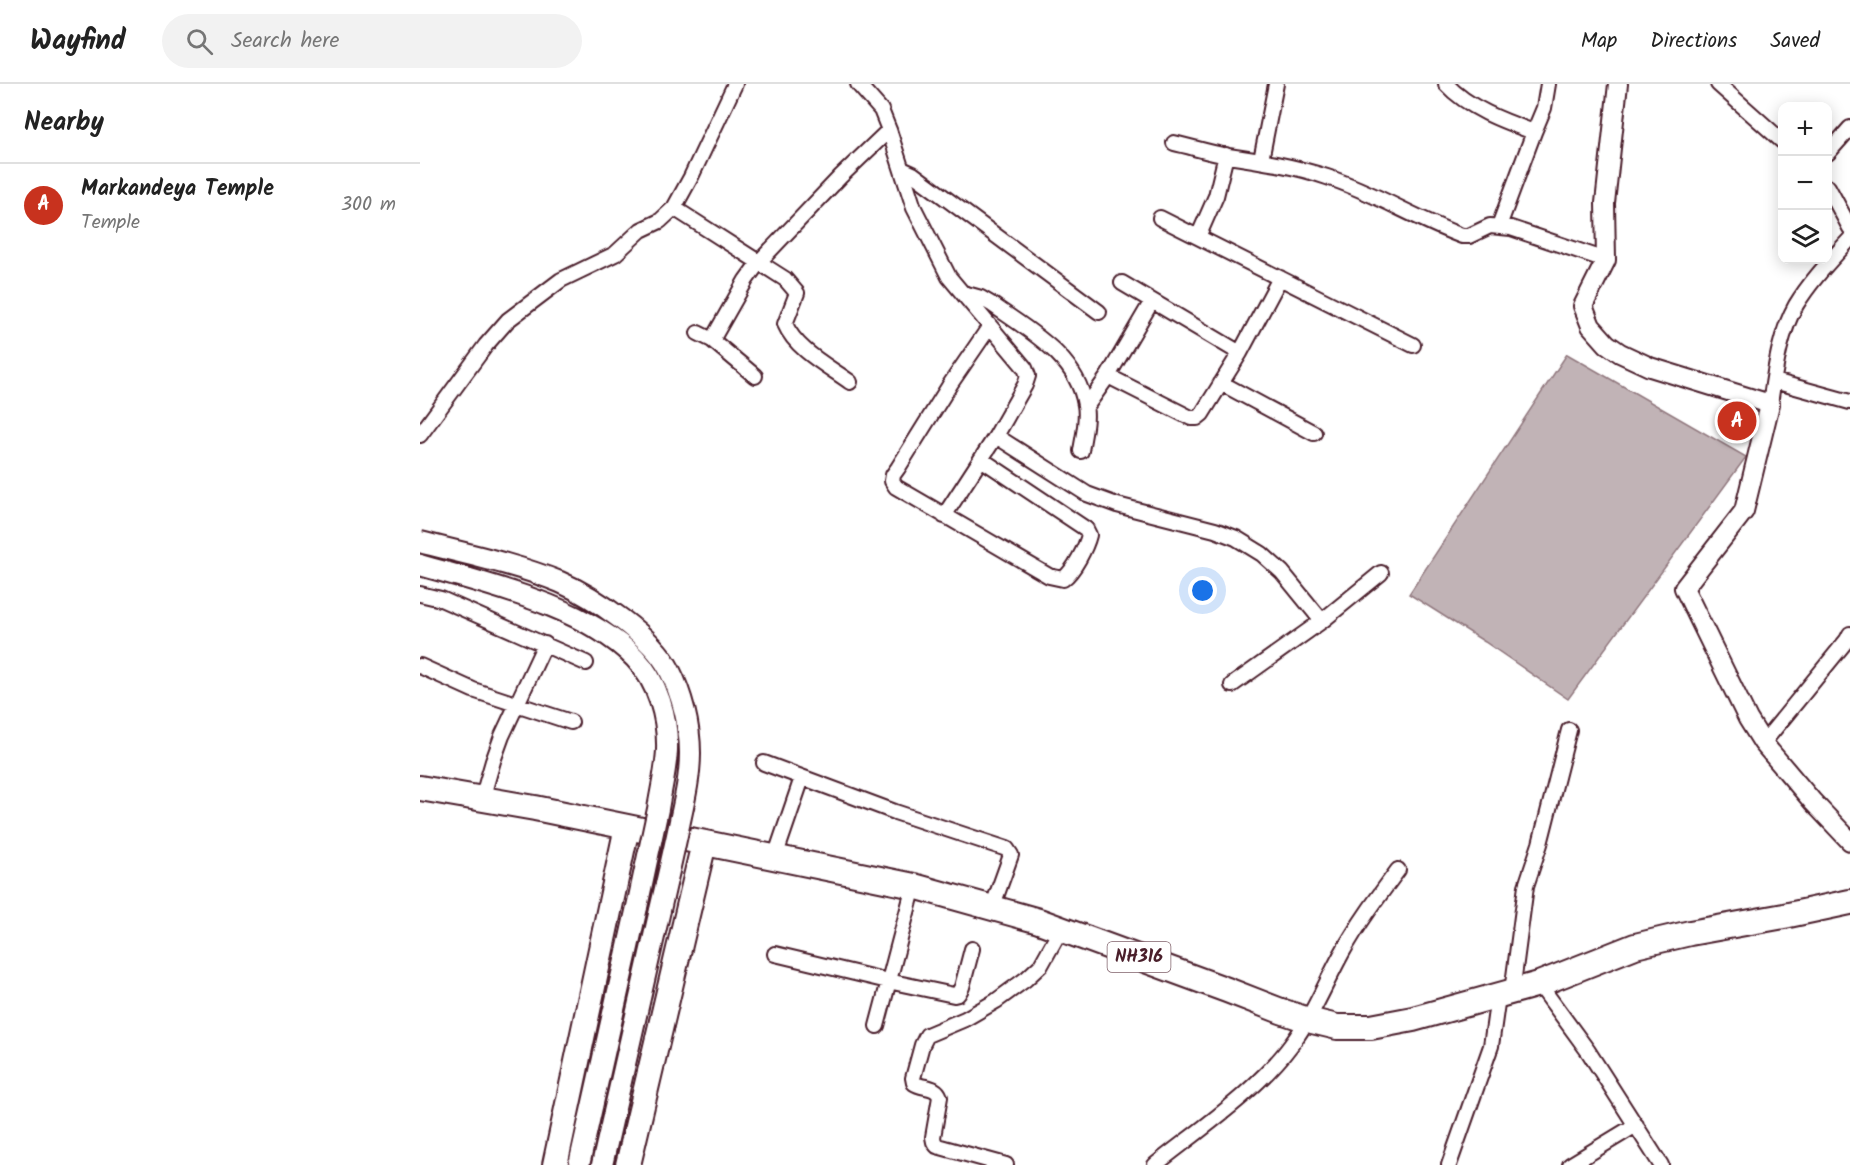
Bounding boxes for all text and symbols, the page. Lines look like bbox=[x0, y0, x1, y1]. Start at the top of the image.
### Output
search box bbox=[162, 14, 582, 68]
text: Wayfind bbox=[30, 19, 126, 64]
text: Search here bbox=[231, 24, 339, 59]
icon: search bbox=[183, 25, 216, 58]
text: Map bbox=[1581, 25, 1617, 58]
text: Directions bbox=[1650, 25, 1737, 58]
text: Saved bbox=[1770, 25, 1820, 58]
text: Nearby bbox=[24, 102, 104, 144]
map controls bbox=[1778, 102, 1832, 264]
button: + bbox=[1778, 102, 1832, 156]
button: − bbox=[1778, 156, 1832, 210]
text: Markandeya Temple bbox=[81, 172, 274, 207]
text: A bbox=[37, 189, 50, 221]
text: 300 m bbox=[341, 189, 396, 221]
text: Temple bbox=[81, 207, 140, 239]
button: layers bbox=[1778, 210, 1832, 264]
pin: A bbox=[1718, 398, 1756, 444]
your location bbox=[1188, 576, 1217, 605]
road number: NH316 bbox=[1108, 942, 1170, 972]

